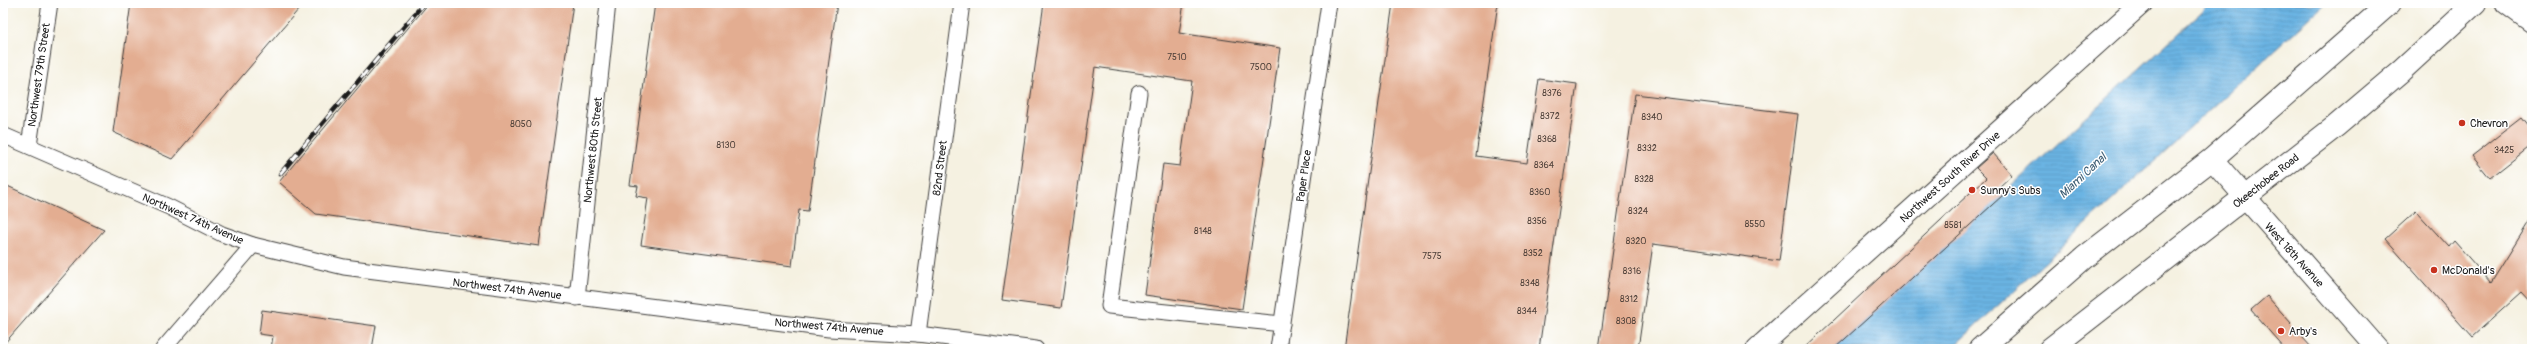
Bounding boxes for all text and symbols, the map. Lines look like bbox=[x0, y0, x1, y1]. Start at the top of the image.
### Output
street label: Northwest 79th Street bbox=[25, 22, 53, 128]
house number: 7510 bbox=[1167, 52, 1187, 63]
house number: 7500 bbox=[1250, 62, 1272, 73]
house number: 8376 bbox=[1542, 88, 1562, 99]
street label: Northwest 80th Street bbox=[581, 96, 605, 204]
house number: 8372 bbox=[1540, 111, 1560, 122]
house number: 8340 bbox=[1642, 112, 1662, 123]
place label: Chevron bbox=[2470, 117, 2508, 130]
marker: Chevron bbox=[2457, 118, 2467, 128]
house number: 8050 bbox=[510, 119, 532, 130]
street label: Northwest South River Drive bbox=[1897, 128, 2003, 225]
house number: 8368 bbox=[1537, 134, 1557, 145]
street label: 82nd Street bbox=[930, 139, 950, 196]
house number: 8130 bbox=[716, 140, 736, 151]
house number: 8332 bbox=[1637, 143, 1657, 154]
house number: 3425 bbox=[2494, 145, 2514, 156]
street label: Paper Place bbox=[1294, 149, 1314, 203]
water label: Miami Canal bbox=[2056, 149, 2111, 202]
street label: Okeechobee Road bbox=[2230, 151, 2302, 211]
house number: 8364 bbox=[1534, 160, 1555, 171]
house number: 8328 bbox=[1634, 174, 1654, 185]
place label: Sunny's Subs bbox=[1980, 184, 2040, 197]
marker: Sunny's Subs bbox=[1967, 185, 1977, 195]
house number: 8360 bbox=[1530, 187, 1550, 198]
street label: Northwest 74th Avenue bbox=[140, 191, 246, 247]
house number: 8324 bbox=[1628, 206, 1649, 217]
house number: 8356 bbox=[1527, 216, 1547, 227]
house number: 8550 bbox=[1745, 219, 1765, 230]
house number: 8581 bbox=[1944, 220, 1962, 231]
street label: West 18th Avenue bbox=[2262, 220, 2327, 290]
house number: 8148 bbox=[1194, 226, 1212, 237]
house number: 8320 bbox=[1626, 236, 1646, 247]
house number: 8352 bbox=[1523, 248, 1543, 259]
house number: 7575 bbox=[1422, 251, 1442, 262]
place label: McDonald's bbox=[2442, 264, 2495, 277]
marker: McDonald's bbox=[2429, 265, 2439, 275]
house number: 8316 bbox=[1623, 266, 1641, 277]
street label: Northwest 74th Avenue bbox=[452, 276, 563, 302]
house number: 8348 bbox=[1520, 278, 1540, 289]
house number: 8312 bbox=[1620, 294, 1638, 305]
house number: 8344 bbox=[1517, 306, 1538, 317]
street label: Northwest 74th Avenue bbox=[774, 316, 885, 338]
house number: 8308 bbox=[1616, 316, 1637, 327]
place label: Arby's bbox=[2289, 325, 2317, 338]
marker: Arby's bbox=[2276, 326, 2286, 336]

